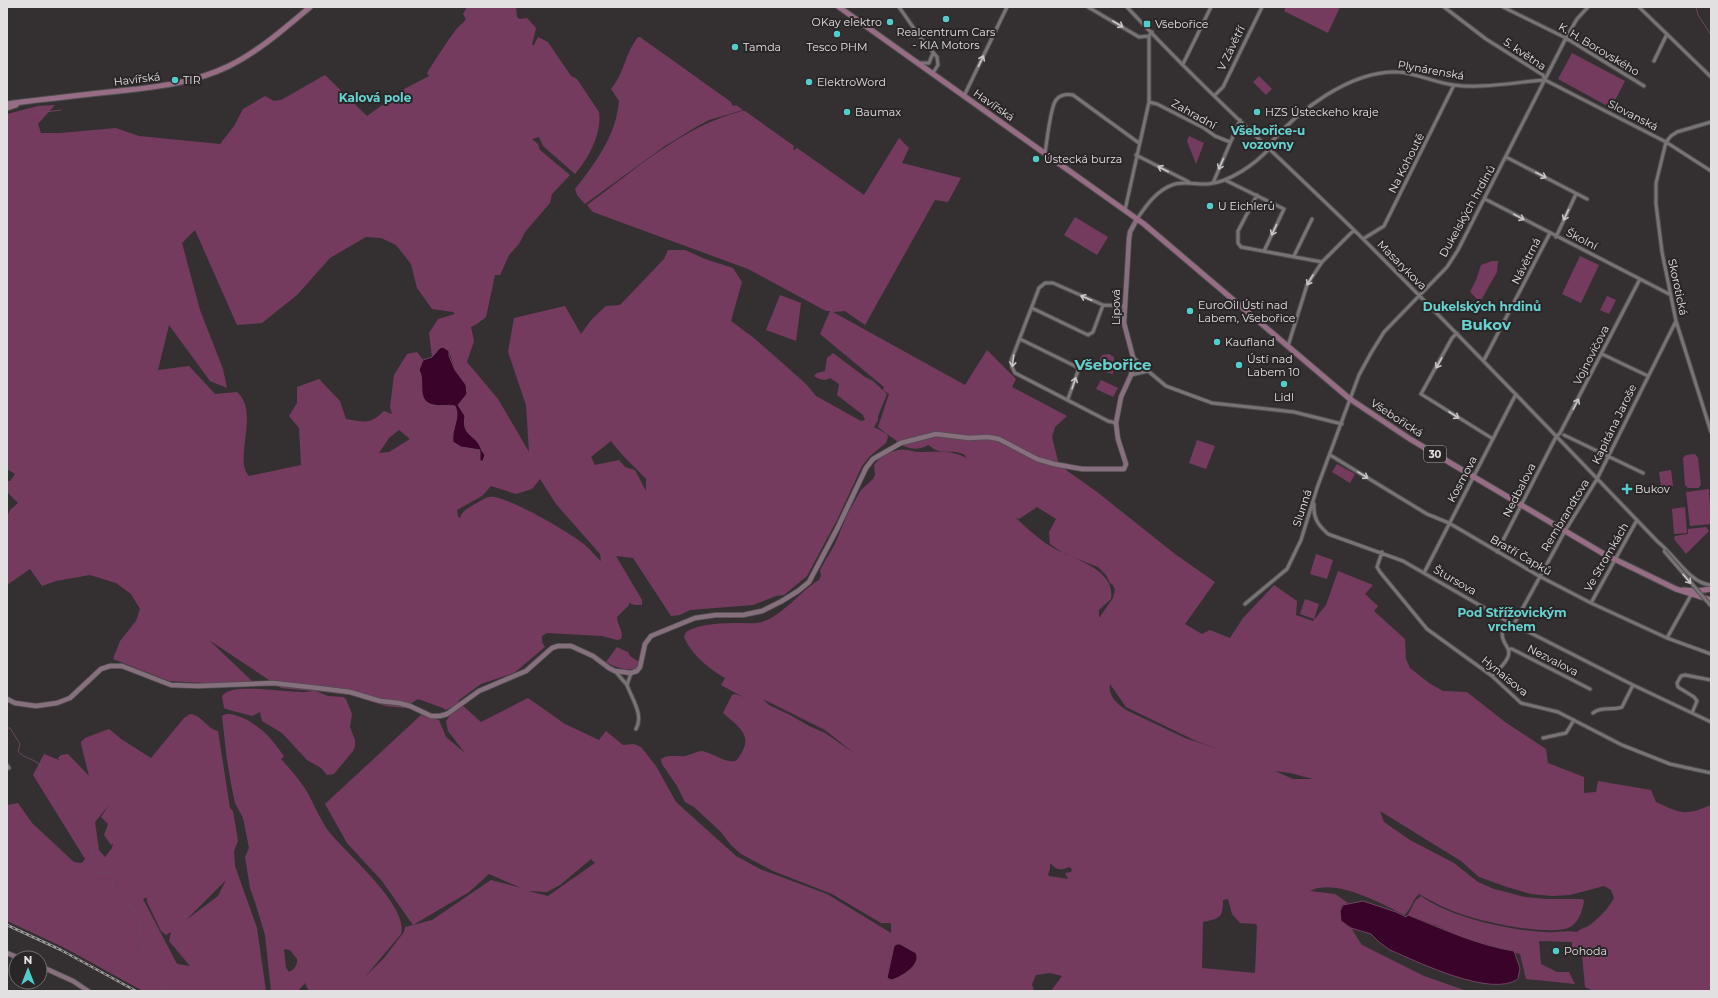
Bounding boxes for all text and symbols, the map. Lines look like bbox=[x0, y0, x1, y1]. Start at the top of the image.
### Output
marker: Realcentrum Cars - KIA Motors bbox=[941, 14, 951, 24]
place label: OKay elektro bbox=[812, 15, 882, 29]
marker: OKay elektro bbox=[885, 17, 895, 27]
place label: Všebořice bbox=[1155, 17, 1209, 31]
marker: Všebořice bbox=[1142, 19, 1152, 29]
street label: K. H. Borovského bbox=[1556, 19, 1642, 79]
one-way arrow bbox=[1112, 20, 1124, 28]
street label: V Závětří bbox=[1214, 22, 1248, 73]
place label: Realcentrum Cars - KIA Motors bbox=[897, 25, 996, 52]
marker: Tesco PHM bbox=[832, 29, 842, 39]
street label: 5. května bbox=[1501, 35, 1549, 73]
place label: Tamda bbox=[743, 40, 781, 54]
place label: Tesco PHM bbox=[807, 40, 867, 54]
marker: Tamda bbox=[730, 42, 740, 52]
one-way arrow bbox=[978, 55, 985, 67]
street label: Plynárenská bbox=[1397, 57, 1465, 83]
street label: Havířská bbox=[113, 69, 161, 89]
place label: TIR bbox=[183, 73, 201, 87]
marker: TIR bbox=[170, 75, 180, 85]
place label: ElektroWord bbox=[817, 75, 886, 89]
marker: ElektroWord bbox=[804, 77, 814, 87]
street label: Havířská bbox=[971, 86, 1017, 124]
district label: Kalová pole bbox=[339, 90, 412, 105]
street label: Zahradní bbox=[1169, 96, 1220, 133]
street label: Slovanská bbox=[1606, 96, 1660, 134]
place label: Baumax bbox=[855, 105, 901, 119]
place label: HZS Ústeckeho kraje bbox=[1265, 105, 1379, 119]
marker: Baumax bbox=[842, 107, 852, 117]
marker: HZS Ústeckeho kraje bbox=[1252, 107, 1262, 117]
district label: Všebořice-u vozovny bbox=[1230, 123, 1305, 152]
street label: Na Kohoutě bbox=[1385, 130, 1427, 195]
place label: Ústecká burza bbox=[1044, 152, 1122, 166]
marker: Ústecká burza bbox=[1031, 154, 1041, 164]
one-way arrow bbox=[1217, 158, 1224, 170]
street label: Dukelských hrdinů bbox=[1436, 162, 1498, 260]
one-way arrow bbox=[1158, 164, 1170, 172]
one-way arrow bbox=[1534, 172, 1546, 180]
place label: U Eichlerů bbox=[1218, 199, 1275, 213]
marker: U Eichlerů bbox=[1205, 201, 1215, 211]
one-way arrow bbox=[1562, 209, 1569, 221]
one-way arrow bbox=[1513, 214, 1525, 222]
one-way arrow bbox=[1270, 224, 1277, 236]
street label: Školní bbox=[1564, 225, 1601, 253]
street label: Návětrná bbox=[1508, 235, 1544, 287]
street label: Masarykova bbox=[1374, 237, 1430, 293]
street label: Skorotická bbox=[1665, 257, 1691, 317]
one-way arrow bbox=[1306, 274, 1313, 286]
street label: Lipová bbox=[1109, 289, 1123, 325]
one-way arrow bbox=[1081, 293, 1093, 301]
place label: EuroOil Ústí nad Labem, Všebořice bbox=[1198, 298, 1296, 325]
district label: Dukelských hrdinů bbox=[1423, 299, 1541, 314]
marker: EuroOil Ústí nad Labem, Všebořice bbox=[1185, 306, 1195, 316]
district label: Bukov bbox=[1461, 315, 1512, 334]
street label: Vojnovičova bbox=[1570, 323, 1612, 387]
place label: Kaufland bbox=[1225, 335, 1275, 349]
marker: Kaufland bbox=[1212, 337, 1222, 347]
place label: Ústí nad Labem 10 bbox=[1247, 352, 1300, 379]
one-way arrow bbox=[1009, 354, 1017, 367]
district label: Všebořice bbox=[1073, 355, 1152, 374]
one-way arrow bbox=[1434, 357, 1442, 369]
marker: Ústí nad Labem 10 bbox=[1234, 360, 1244, 370]
one-way arrow bbox=[1070, 378, 1078, 390]
marker: Lidl bbox=[1279, 379, 1289, 389]
street label: Kapitána Jaroše bbox=[1589, 381, 1640, 466]
place label: Lidl bbox=[1274, 390, 1294, 404]
street label: Všebořická bbox=[1368, 396, 1426, 440]
one-way arrow bbox=[1572, 398, 1580, 410]
one-way arrow bbox=[1448, 411, 1460, 419]
road number: 30 bbox=[1424, 446, 1446, 462]
street label: Kosmova bbox=[1444, 453, 1480, 505]
street label: Nedbalova bbox=[1499, 461, 1539, 519]
one-way arrow bbox=[1357, 471, 1368, 479]
street label: Rembrandtova bbox=[1538, 476, 1592, 554]
place label: Bukov bbox=[1635, 482, 1670, 496]
marker: Bukov bbox=[1622, 484, 1632, 494]
street label: Slunná bbox=[1289, 488, 1315, 528]
street label: Ve Stromkách bbox=[1581, 520, 1631, 594]
street label: Bratří Čapků bbox=[1488, 532, 1554, 578]
street label: Štursova bbox=[1431, 562, 1479, 598]
one-way arrow bbox=[1683, 573, 1692, 584]
district label: Pod Střížovickým vrchem bbox=[1457, 605, 1567, 634]
street label: Nezvalova bbox=[1525, 641, 1581, 679]
street label: Hynaisova bbox=[1479, 653, 1531, 699]
place label: Pohoda bbox=[1564, 944, 1607, 958]
marker: Pohoda bbox=[1551, 946, 1561, 956]
north arrow bbox=[8, 950, 48, 990]
text: N bbox=[24, 953, 32, 967]

